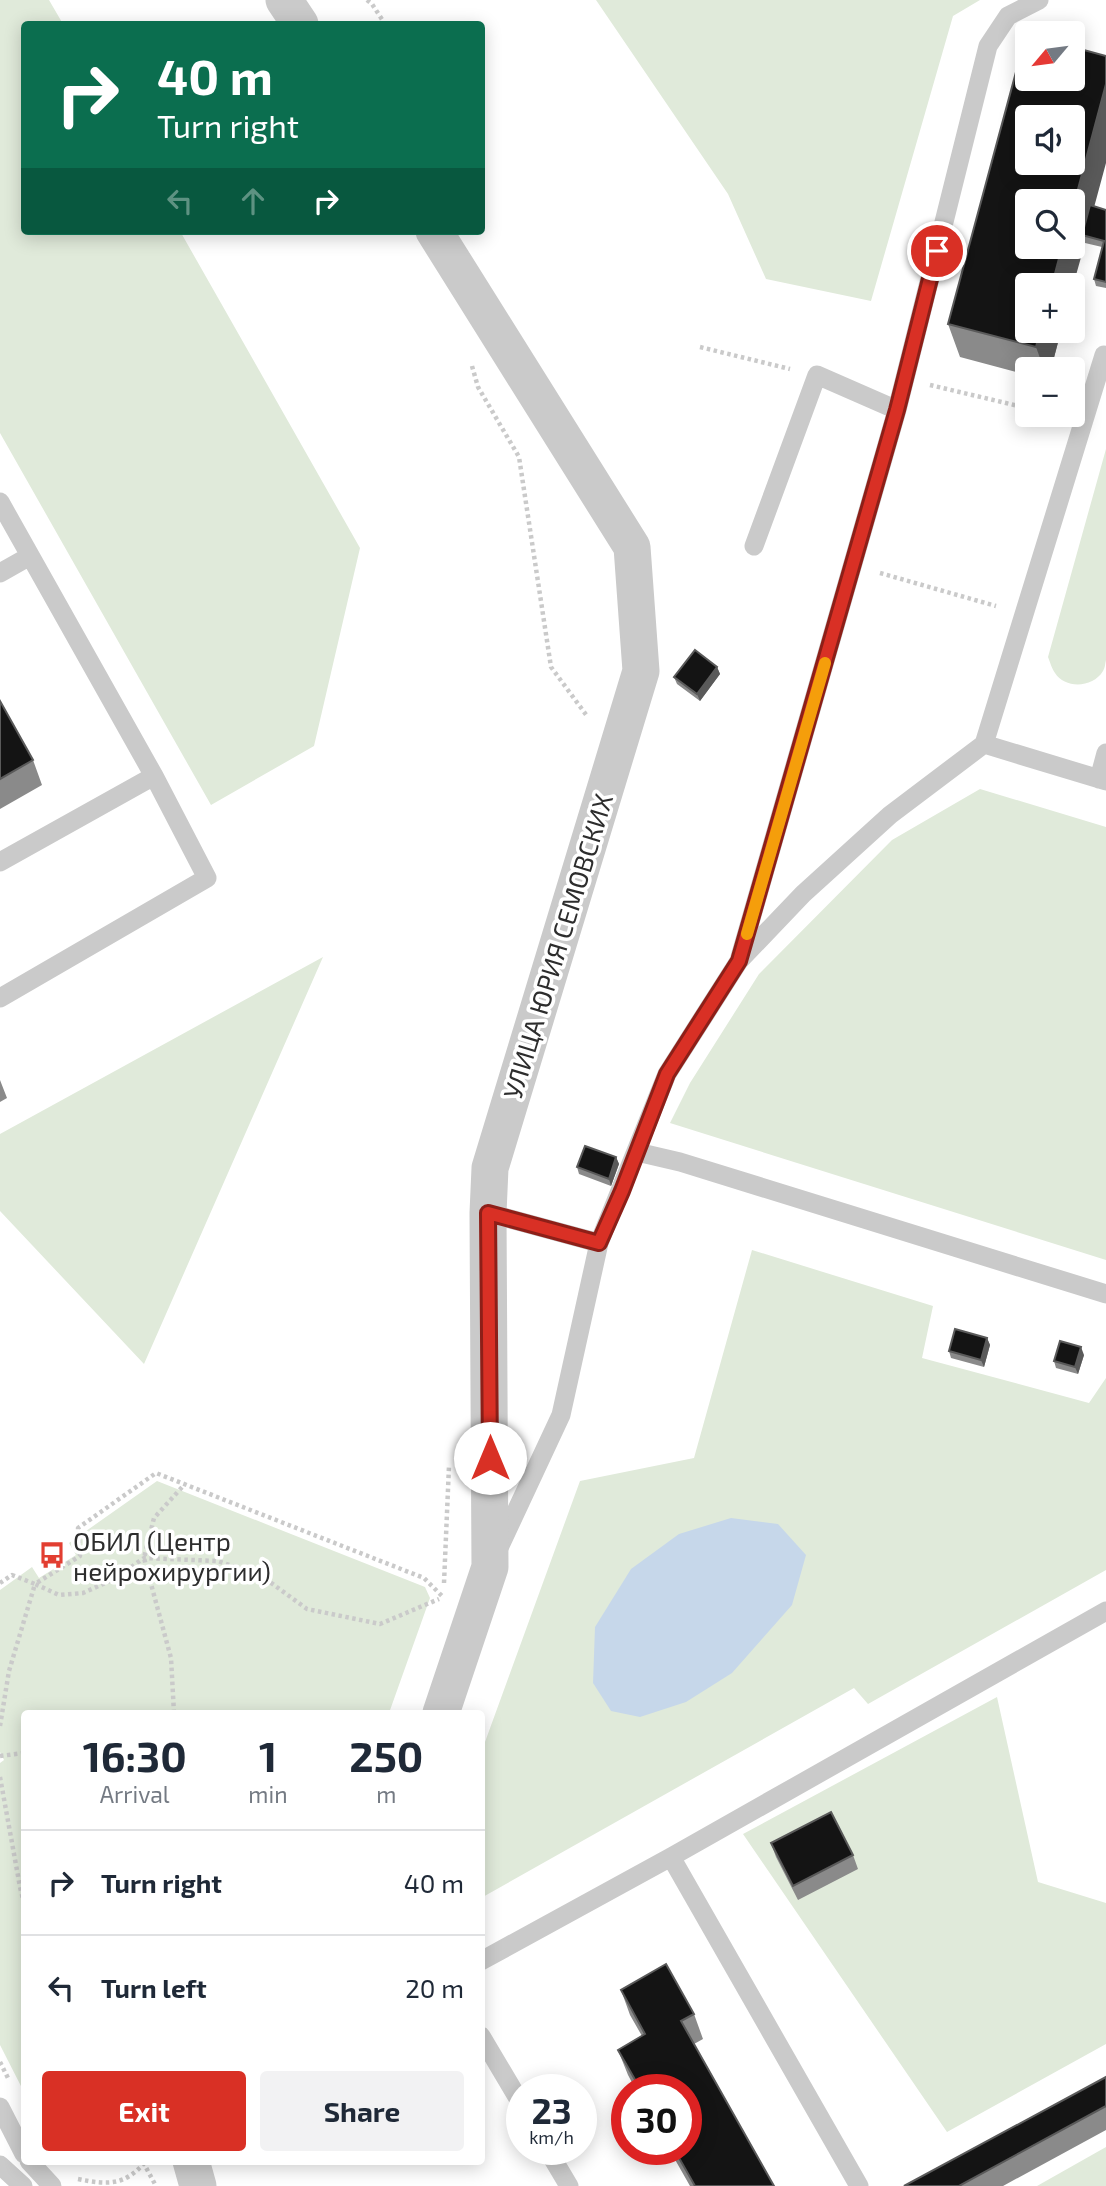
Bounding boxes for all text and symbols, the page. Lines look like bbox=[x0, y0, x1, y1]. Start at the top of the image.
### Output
north arrow bbox=[1015, 21, 1085, 91]
map controls bbox=[1015, 21, 1085, 427]
text: 40 m bbox=[157, 46, 273, 105]
icon: right bbox=[42, 49, 133, 140]
button: sound bbox=[1015, 105, 1085, 175]
text: Turn right bbox=[157, 106, 299, 144]
icon: left bbox=[161, 182, 199, 220]
icon: ahead bbox=[234, 182, 272, 220]
icon: right bbox=[307, 182, 345, 220]
button: search bbox=[1015, 189, 1085, 259]
pin bbox=[907, 221, 967, 281]
icon: arrive bbox=[918, 232, 956, 270]
button: + bbox=[1015, 273, 1085, 343]
button: − bbox=[1015, 357, 1085, 427]
street label: УЛИЦА ЮРИЯ СЕМОВСКИХ bbox=[496, 790, 618, 1102]
position arrow bbox=[453, 1421, 527, 1495]
place label: ОБИЛ (Центр нейрохирургии) bbox=[73, 1525, 271, 1587]
bus stop icon: ОБИЛ (Центр нейрохирургии) bbox=[37, 1540, 67, 1570]
text: 16:30 bbox=[83, 1730, 187, 1780]
text: 1 bbox=[259, 1730, 277, 1780]
text: 250 bbox=[349, 1730, 423, 1780]
text: Arrival bbox=[100, 1780, 170, 1808]
text: min bbox=[248, 1780, 288, 1808]
text: m bbox=[376, 1780, 396, 1808]
icon: right bbox=[42, 1864, 80, 1902]
text: Turn right bbox=[101, 1867, 222, 1898]
text: 40 m bbox=[404, 1867, 464, 1898]
icon: left bbox=[42, 1969, 80, 2007]
text: Turn left bbox=[101, 1972, 207, 2003]
text: 20 m bbox=[405, 1972, 464, 2003]
button: Exit bbox=[42, 2071, 246, 2151]
button: Share bbox=[260, 2071, 464, 2151]
speed limit sign: 30 bbox=[611, 2074, 702, 2165]
text: 23 bbox=[531, 2089, 572, 2131]
text: km/h bbox=[529, 2126, 574, 2148]

